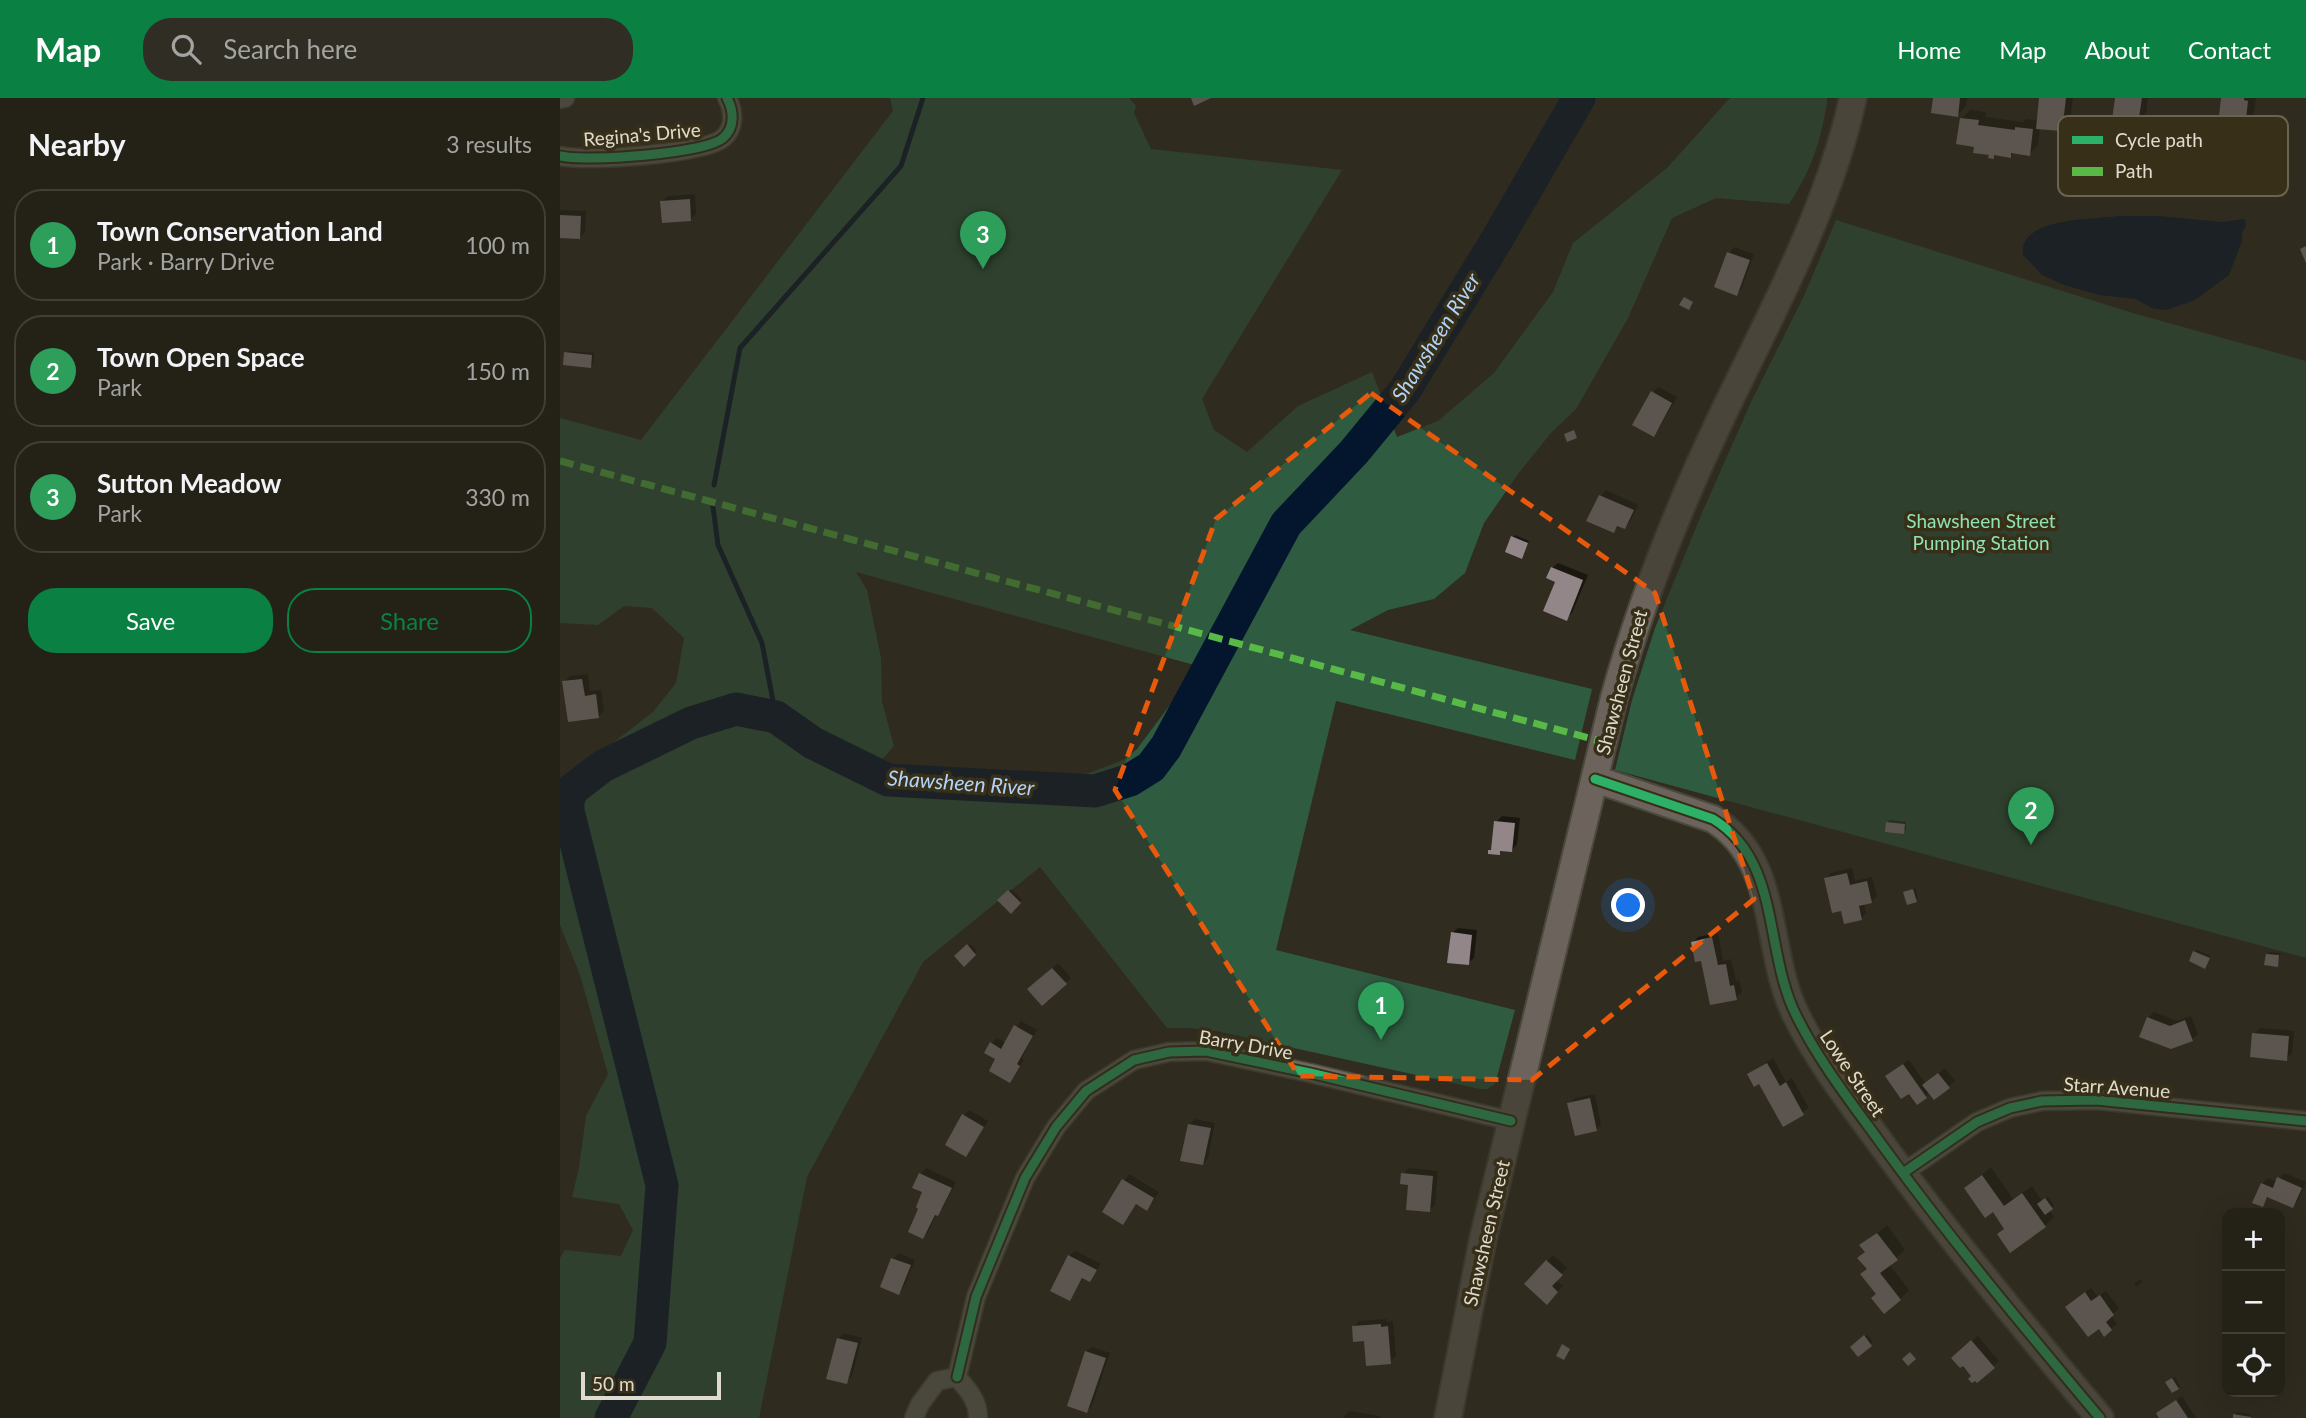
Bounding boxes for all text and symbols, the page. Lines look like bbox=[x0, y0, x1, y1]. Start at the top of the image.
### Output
search box bbox=[143, 18, 633, 81]
text: Map bbox=[35, 29, 101, 69]
icon: search bbox=[167, 30, 205, 68]
text: Search here bbox=[223, 33, 357, 65]
text: Home bbox=[1897, 35, 1961, 64]
text: Map bbox=[1999, 35, 2047, 64]
text: About bbox=[2085, 35, 2150, 64]
text: Contact bbox=[2188, 35, 2271, 64]
legend bbox=[2058, 116, 2288, 196]
street label: Regina's Drive bbox=[582, 117, 702, 151]
text: Nearby bbox=[28, 126, 126, 162]
text: Cycle path bbox=[2115, 128, 2203, 151]
text: 3 results bbox=[446, 130, 532, 158]
text: Path bbox=[2115, 159, 2153, 182]
pin: 3 bbox=[960, 211, 1006, 269]
text: Town Conservation Land bbox=[97, 215, 383, 247]
text: 1 bbox=[46, 231, 60, 259]
text: 100 m bbox=[465, 231, 530, 259]
text: Park · Barry Drive bbox=[97, 247, 275, 275]
water label: Shawsheen River bbox=[1385, 267, 1485, 406]
text: Town Open Space bbox=[97, 341, 305, 373]
text: 2 bbox=[46, 357, 60, 385]
text: 150 m bbox=[465, 357, 530, 385]
text: Park bbox=[97, 373, 142, 401]
text: Sutton Meadow bbox=[97, 467, 281, 499]
text: 3 bbox=[46, 483, 60, 511]
text: 330 m bbox=[465, 483, 530, 511]
text: Park bbox=[97, 499, 142, 527]
park label: Shawsheen Street Pumping Station bbox=[1906, 509, 2056, 554]
button: Save bbox=[28, 588, 273, 653]
button: Share bbox=[287, 588, 532, 653]
street label: Shawsheen Street bbox=[1591, 607, 1651, 757]
water label: Shawsheen River bbox=[887, 764, 1036, 800]
pin: 2 bbox=[2008, 787, 2054, 845]
your location bbox=[1611, 888, 1645, 922]
pin: 1 bbox=[1358, 982, 1404, 1040]
street label: Barry Drive bbox=[1197, 1024, 1295, 1064]
street label: Lowe Street bbox=[1816, 1025, 1890, 1121]
street label: Starr Avenue bbox=[2063, 1072, 2171, 1102]
street label: Shawsheen Street bbox=[1458, 1157, 1514, 1308]
map controls bbox=[2222, 1208, 2285, 1397]
button: + bbox=[2222, 1208, 2285, 1271]
button: − bbox=[2222, 1271, 2285, 1334]
button: locate bbox=[2222, 1334, 2285, 1397]
scale bar bbox=[581, 1369, 721, 1401]
text: 50 m bbox=[592, 1372, 635, 1395]

